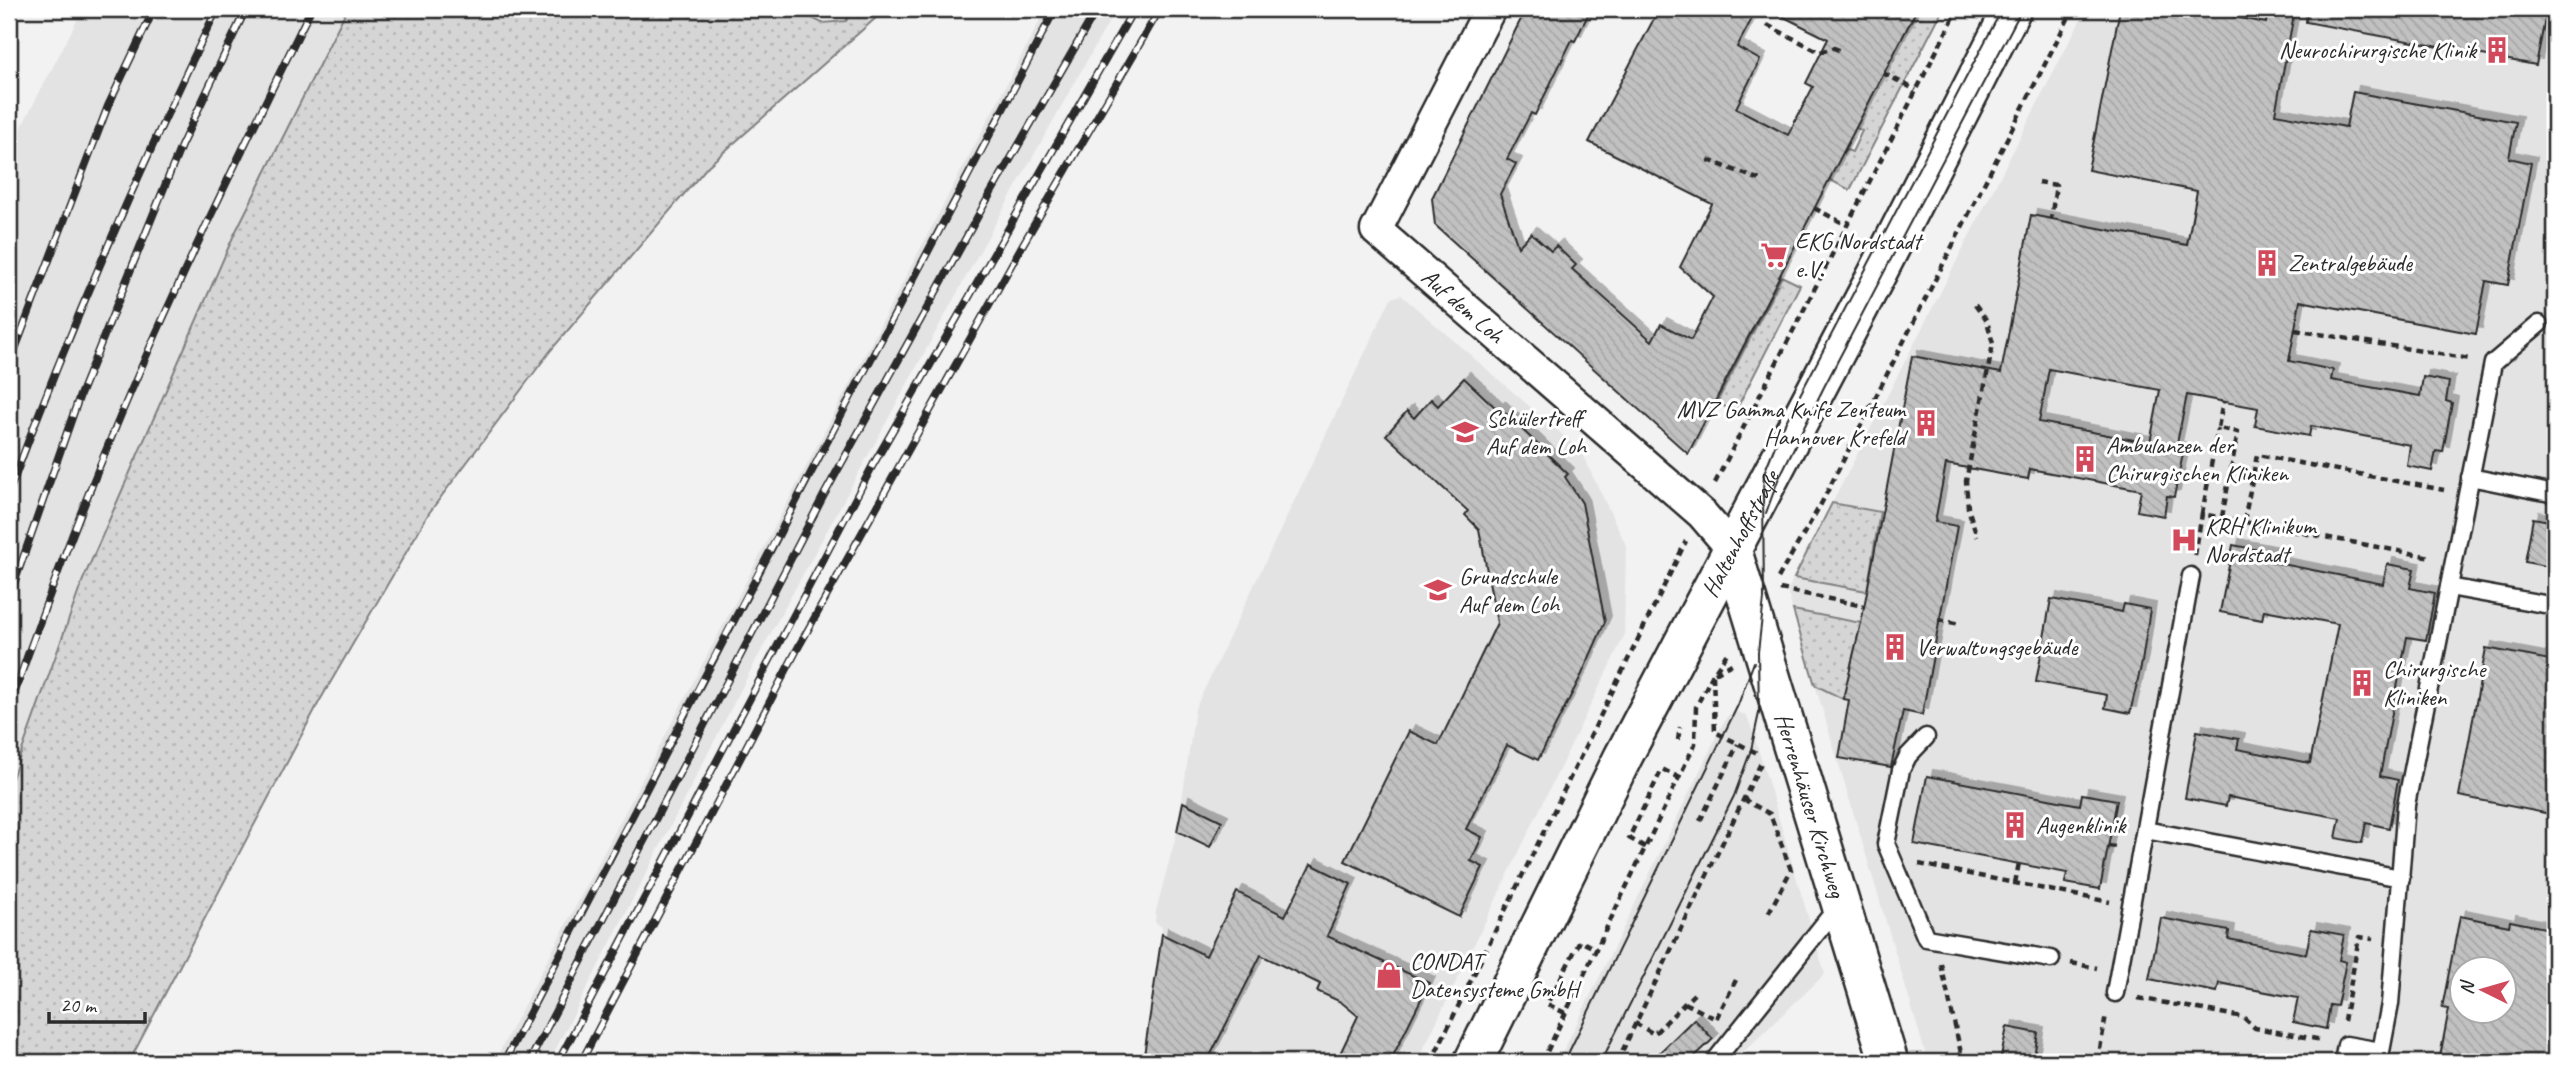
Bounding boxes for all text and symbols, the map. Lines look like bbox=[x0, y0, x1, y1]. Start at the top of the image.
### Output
place label: Neurochirurgische Klinik bbox=[2279, 35, 2478, 65]
building icon: Neurochirurgische Klinik bbox=[2482, 35, 2512, 65]
place label: EKG Nordstadt e.V. bbox=[1795, 226, 1924, 284]
supermarket icon: EKG Nordstadt e.V. bbox=[1759, 240, 1789, 270]
building icon: Zentralgebäude bbox=[2252, 248, 2282, 278]
place label: Zentralgebäude bbox=[2288, 248, 2414, 278]
street label: Auf dem Loh bbox=[1415, 262, 1512, 351]
place label: MVZ Gamma Knife Zenteum Hannover Krefeld bbox=[1677, 394, 1909, 452]
place label: Schülertreff Auf dem Loh bbox=[1486, 403, 1588, 461]
building icon: MVZ Gamma Knife Zenteum Hannover Krefeld bbox=[1911, 408, 1941, 438]
school or university icon: Schülertreff Auf dem Loh bbox=[1450, 417, 1480, 447]
place label: Ambulanzen der Chirurgischen Kliniken bbox=[2106, 430, 2289, 488]
building icon: Ambulanzen der Chirurgischen Kliniken bbox=[2070, 444, 2100, 474]
street label: Haltenhoffstraße bbox=[1695, 464, 1787, 602]
place label: KRH Klinikum Nordstadt bbox=[2205, 511, 2318, 569]
hospital icon: KRH Klinikum Nordstadt bbox=[2169, 525, 2199, 555]
place label: Grundschule Auf dem Loh bbox=[1459, 561, 1561, 619]
school or university icon: Grundschule Auf dem Loh bbox=[1423, 575, 1453, 605]
building icon: Verwaltungsgebäude bbox=[1880, 632, 1910, 662]
place label: Verwaltungsgebäude bbox=[1916, 632, 2079, 662]
place label: Chirurgische Kliniken bbox=[2383, 654, 2487, 712]
building icon: Chirurgische Kliniken bbox=[2347, 668, 2377, 698]
street label: Herrenhäuser Kirchweg bbox=[1768, 709, 1853, 903]
building icon: Augenklinik bbox=[2000, 810, 2030, 840]
place label: Augenklinik bbox=[2036, 810, 2127, 840]
place label: CONDAT Datensysteme GmbH bbox=[1410, 946, 1582, 1004]
north arrow bbox=[2448, 956, 2518, 1026]
shop icon: CONDAT Datensysteme GmbH bbox=[1374, 960, 1404, 990]
text: N bbox=[2455, 978, 2480, 996]
scale bar bbox=[49, 980, 145, 1024]
text: 20 m bbox=[60, 992, 98, 1018]

